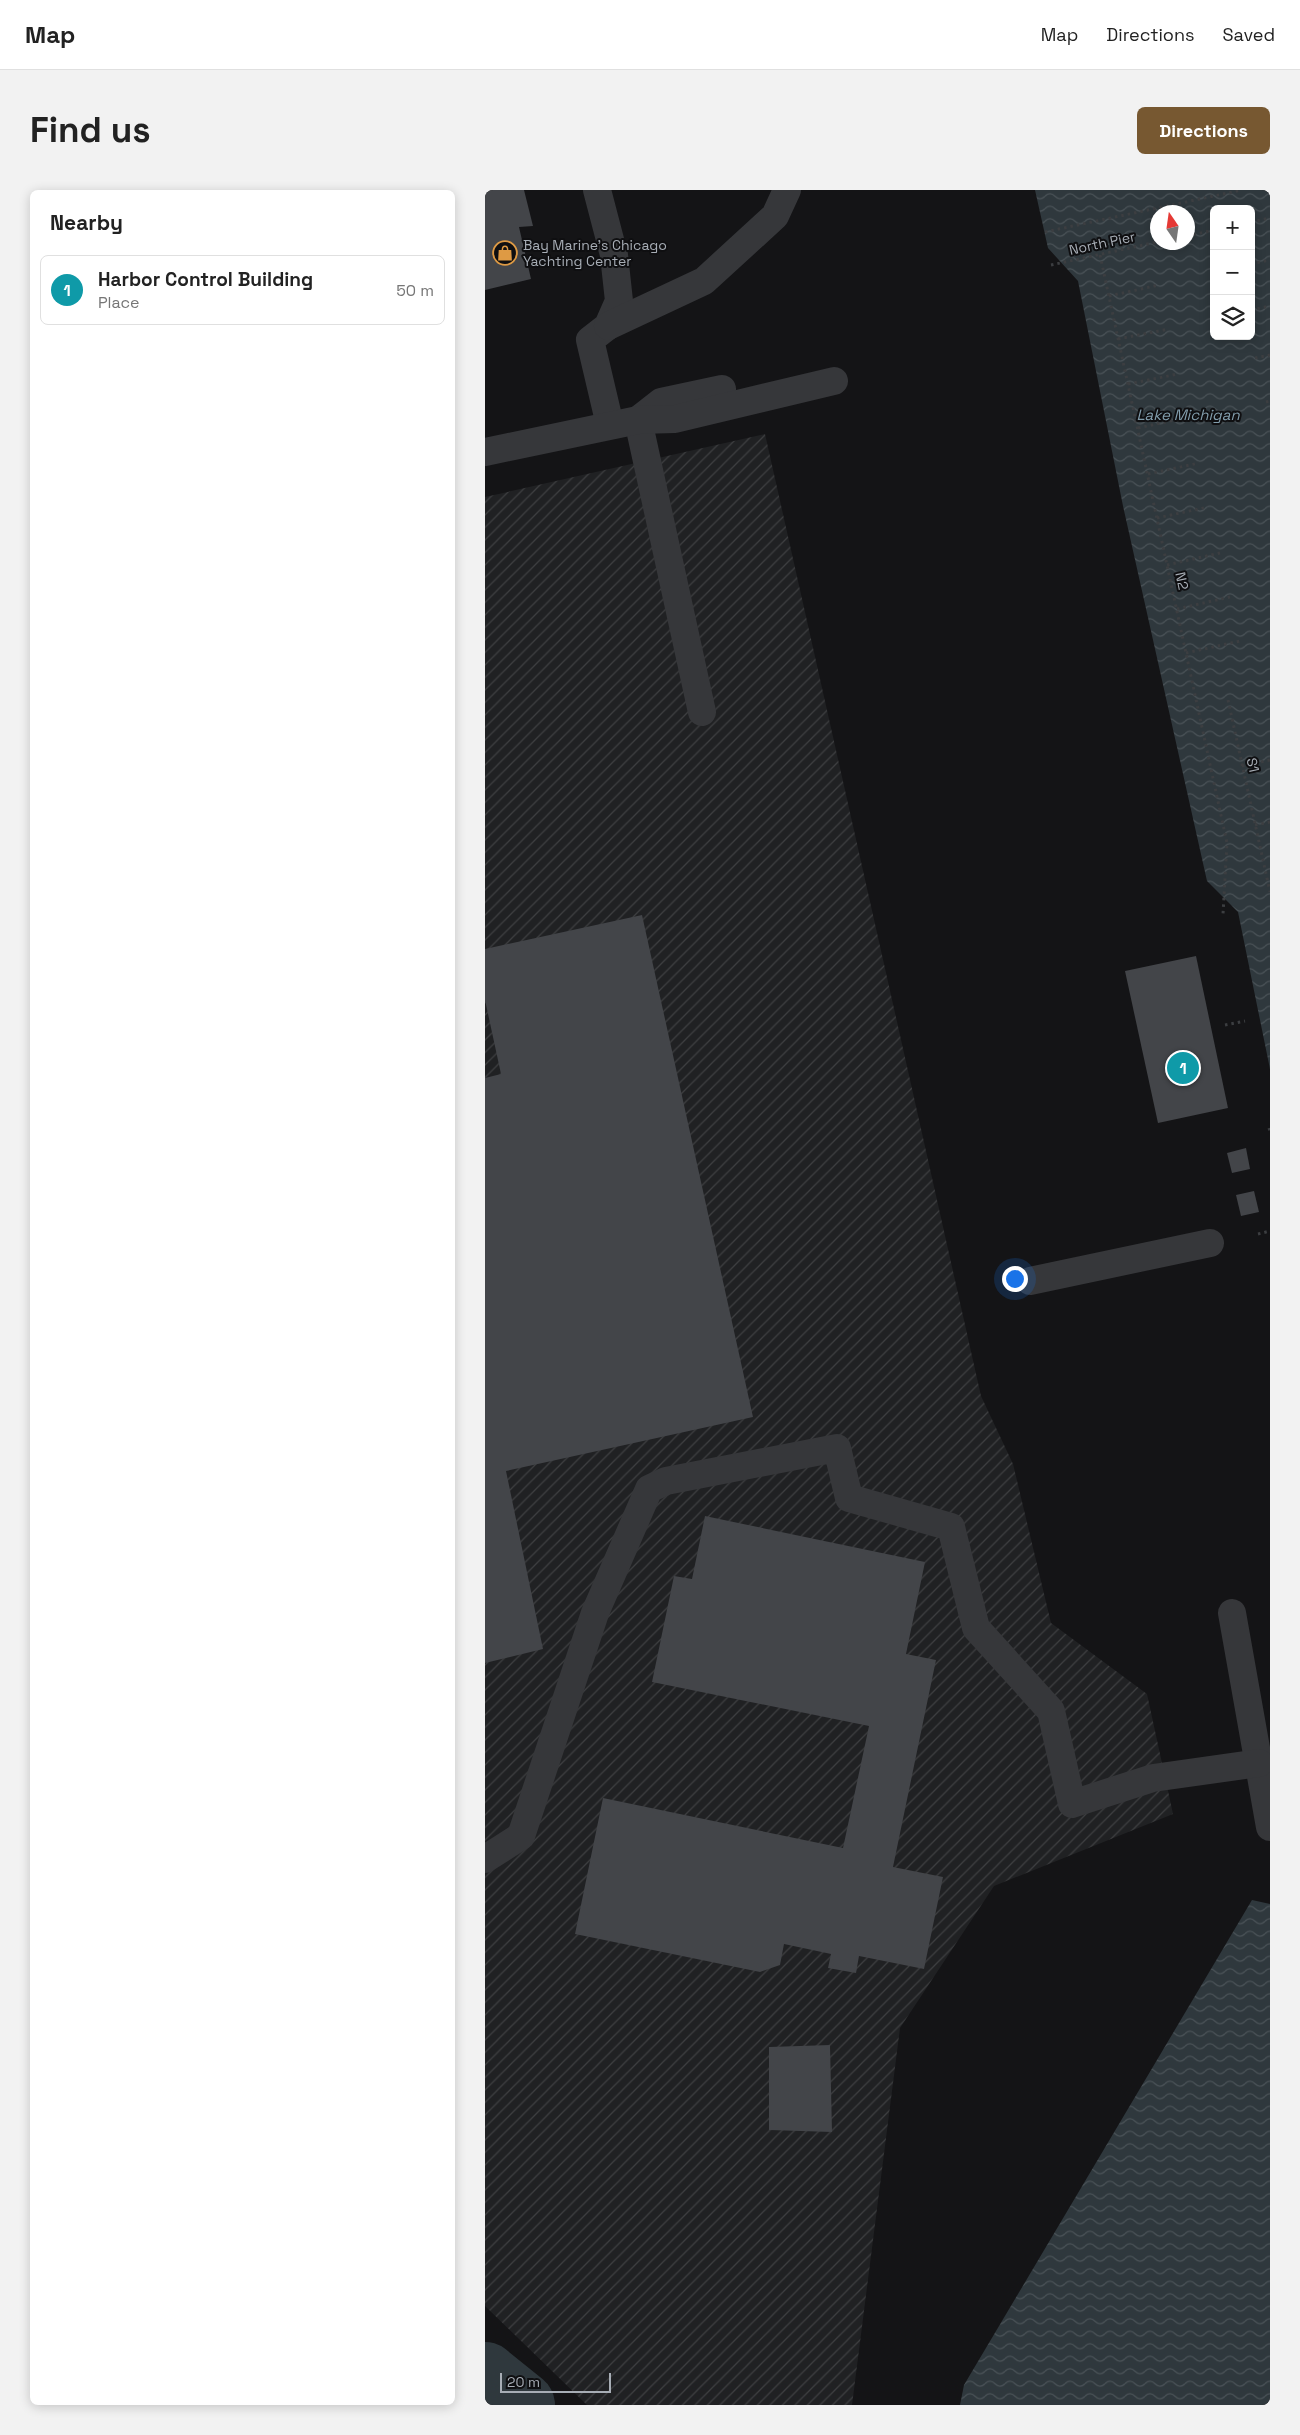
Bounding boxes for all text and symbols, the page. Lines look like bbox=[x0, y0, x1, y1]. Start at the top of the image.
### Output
text: Map bbox=[25, 19, 75, 50]
text: Map bbox=[1041, 23, 1078, 46]
text: Directions bbox=[1106, 23, 1195, 46]
text: Saved bbox=[1223, 23, 1275, 46]
button: Directions bbox=[1137, 107, 1270, 154]
text: Find us bbox=[30, 108, 151, 152]
north arrow bbox=[1150, 205, 1195, 250]
map controls bbox=[1210, 205, 1255, 340]
button: + bbox=[1210, 205, 1255, 250]
text: Nearby bbox=[50, 209, 123, 236]
street label: North Pier bbox=[1067, 227, 1137, 259]
place label: Bay Marine's Chicago Yachting Center bbox=[523, 236, 667, 270]
shop icon: Bay Marine's Chicago Yachting Center bbox=[492, 240, 518, 266]
button: − bbox=[1210, 250, 1255, 295]
text: Harbor Control Building bbox=[98, 267, 313, 292]
text: 1 bbox=[63, 280, 71, 301]
text: 50 m bbox=[396, 280, 434, 301]
text: Place bbox=[98, 292, 140, 313]
button: layers bbox=[1210, 295, 1255, 340]
water label: Lake Michigan bbox=[1136, 405, 1240, 424]
street label: N2 bbox=[1171, 570, 1193, 592]
street label: S1 bbox=[1243, 756, 1263, 774]
pin: 1 bbox=[1167, 1049, 1199, 1087]
your location bbox=[1002, 1266, 1028, 1292]
scale bar bbox=[500, 2370, 611, 2393]
text: 20 m bbox=[507, 2373, 540, 2391]

